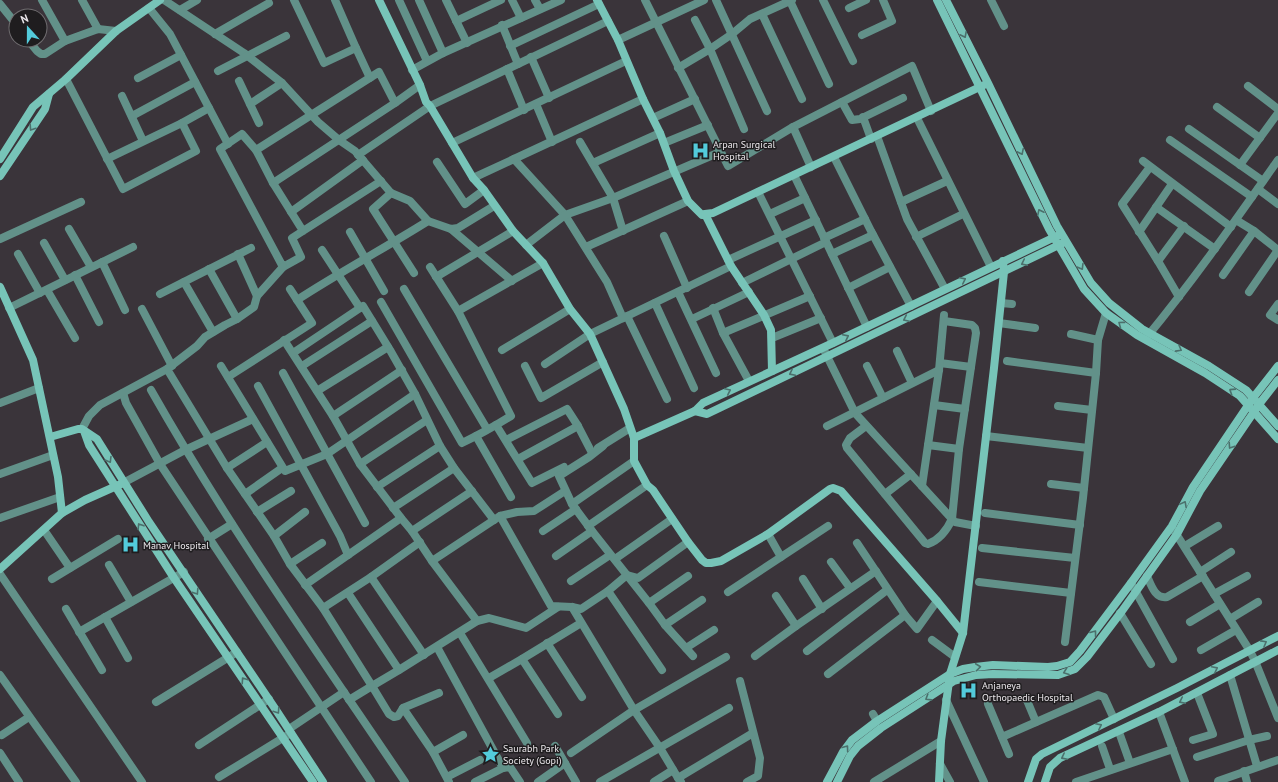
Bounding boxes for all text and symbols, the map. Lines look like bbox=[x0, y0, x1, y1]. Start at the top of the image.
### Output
north arrow bbox=[8, 8, 48, 48]
text: N bbox=[19, 11, 30, 26]
one-way arrow bbox=[959, 31, 967, 38]
one-way arrow bbox=[29, 124, 37, 131]
place label: Arpan Surgical Hospital bbox=[713, 138, 775, 163]
hospital icon: Arpan Surgical Hospital bbox=[690, 140, 710, 160]
one-way arrow bbox=[1016, 147, 1024, 155]
one-way arrow bbox=[1037, 208, 1045, 216]
one-way arrow bbox=[1020, 258, 1028, 266]
one-way arrow bbox=[1076, 263, 1083, 270]
one-way arrow bbox=[959, 277, 967, 285]
one-way arrow bbox=[903, 314, 911, 322]
one-way arrow bbox=[1118, 321, 1125, 328]
one-way arrow bbox=[842, 334, 849, 342]
one-way arrow bbox=[1175, 344, 1182, 352]
one-way arrow bbox=[789, 368, 796, 376]
one-way arrow bbox=[724, 388, 731, 396]
one-way arrow bbox=[1229, 388, 1236, 396]
one-way arrow bbox=[1228, 442, 1236, 449]
one-way arrow bbox=[105, 456, 112, 463]
one-way arrow bbox=[1179, 500, 1186, 508]
one-way arrow bbox=[137, 523, 145, 530]
hospital icon: Manav Hospital bbox=[120, 535, 140, 555]
place label: Manav Hospital bbox=[143, 539, 209, 552]
one-way arrow bbox=[192, 588, 199, 595]
one-way arrow bbox=[1089, 631, 1096, 638]
one-way arrow bbox=[1260, 641, 1267, 648]
one-way arrow bbox=[975, 663, 981, 672]
one-way arrow bbox=[1211, 666, 1218, 673]
one-way arrow bbox=[1062, 668, 1069, 676]
one-way arrow bbox=[242, 678, 249, 685]
place label: Anjaneya Orthopaedic Hospital bbox=[982, 679, 1073, 704]
hospital icon: Anjaneya Orthopaedic Hospital bbox=[959, 681, 979, 701]
one-way arrow bbox=[925, 693, 932, 701]
one-way arrow bbox=[1178, 696, 1186, 704]
one-way arrow bbox=[272, 707, 280, 714]
one-way arrow bbox=[1095, 724, 1102, 731]
place label: Saurabh Park Society (Gopi) bbox=[503, 742, 562, 767]
place icon: Saurabh Park Society (Gopi) bbox=[480, 744, 500, 764]
one-way arrow bbox=[841, 745, 849, 752]
one-way arrow bbox=[1061, 752, 1068, 760]

